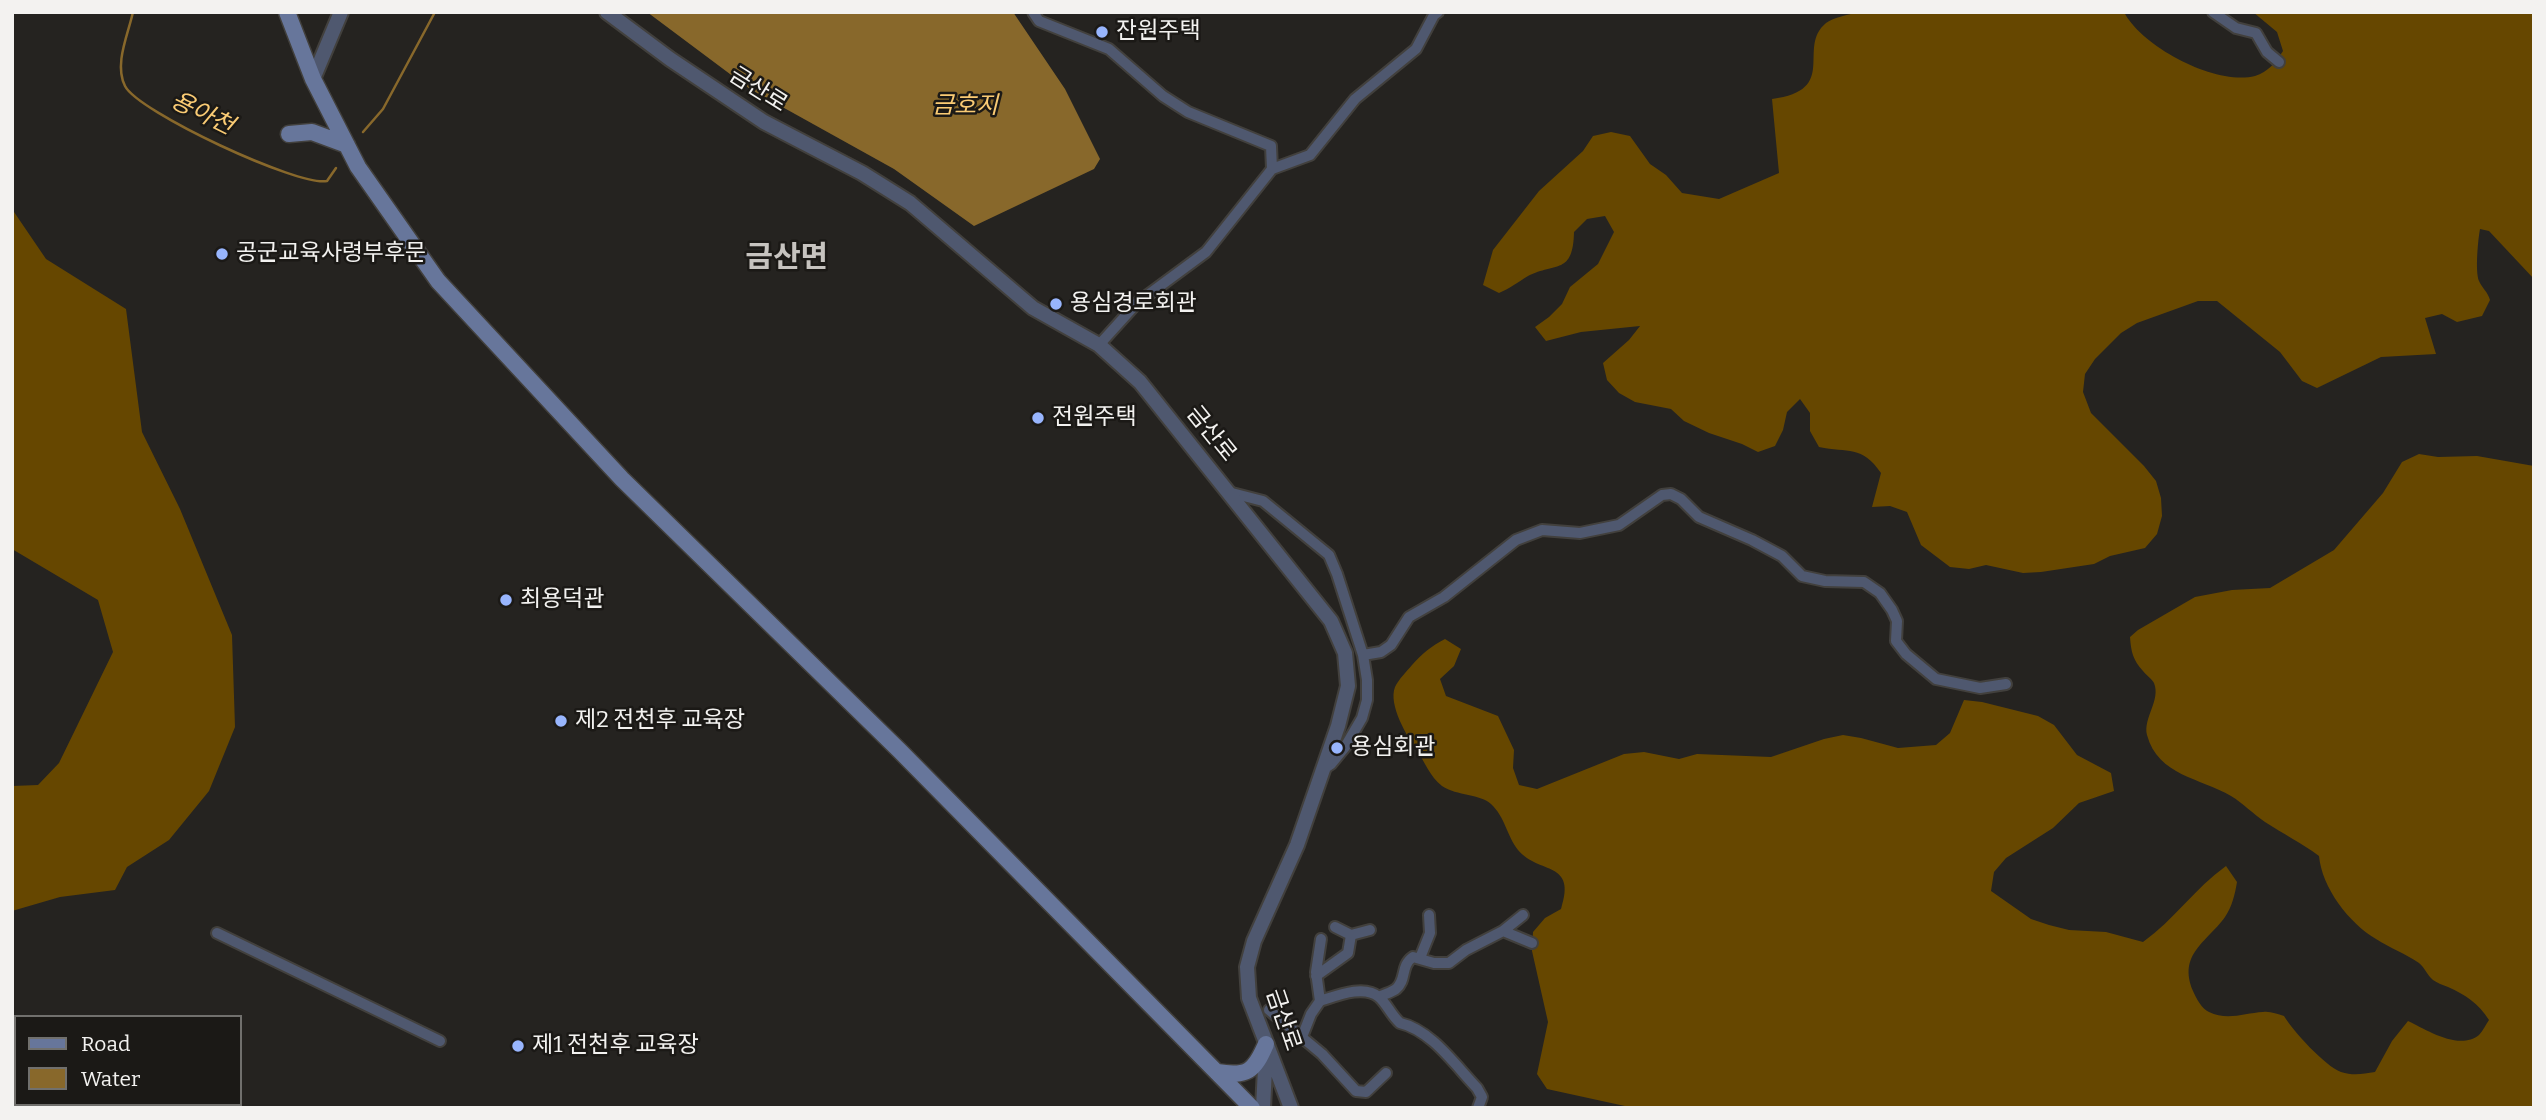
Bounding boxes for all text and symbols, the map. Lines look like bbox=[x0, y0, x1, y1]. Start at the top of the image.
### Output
place label: 잔원주택 bbox=[1116, 18, 1201, 46]
marker: 잔원주택 bbox=[1094, 24, 1110, 40]
street label: 금산로 bbox=[724, 61, 792, 119]
water label: 용아천 bbox=[166, 87, 238, 141]
water label: 금호지 bbox=[932, 92, 998, 120]
place label: 공군교육사령부후문 bbox=[236, 240, 426, 268]
district label: 금산면 bbox=[746, 241, 828, 277]
marker: 공군교육사령부후문 bbox=[214, 246, 230, 262]
place label: 용심경로회관 bbox=[1070, 290, 1197, 318]
marker: 용심경로회관 bbox=[1048, 296, 1064, 312]
street label: 금산로 bbox=[1180, 401, 1242, 467]
place label: 전원주택 bbox=[1052, 404, 1137, 432]
marker: 전원주택 bbox=[1030, 410, 1046, 426]
place label: 최용덕관 bbox=[520, 586, 605, 614]
marker: 최용덕관 bbox=[498, 592, 514, 608]
place label: 제2 전천후 교육장 bbox=[575, 707, 745, 735]
marker: 제2 전천후 교육장 bbox=[553, 713, 569, 729]
place label: 용심회관 bbox=[1351, 734, 1436, 762]
marker: 용심회관 bbox=[1329, 740, 1345, 756]
street label: 금산로 bbox=[1260, 985, 1306, 1055]
legend bbox=[14, 1015, 242, 1106]
text: Road bbox=[81, 1031, 130, 1057]
place label: 제1 전천후 교육장 bbox=[532, 1032, 699, 1060]
marker: 제1 전천후 교육장 bbox=[510, 1038, 526, 1054]
text: Water bbox=[81, 1066, 140, 1092]

